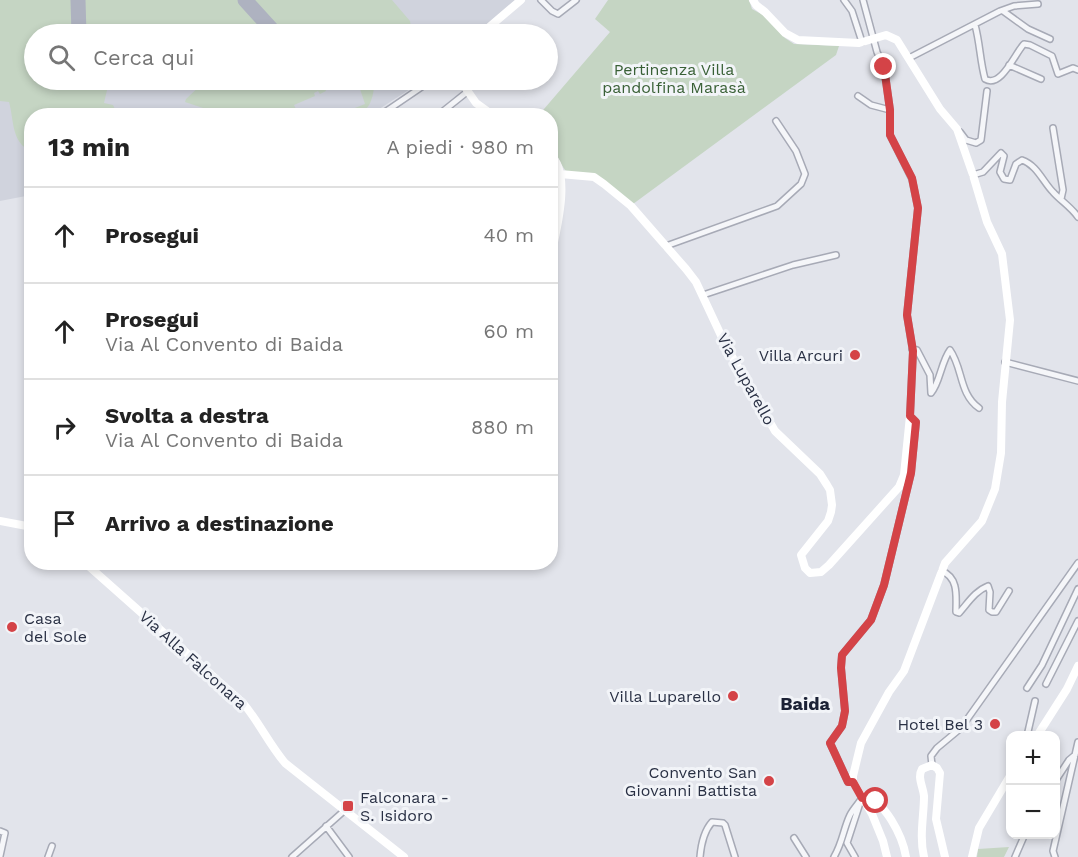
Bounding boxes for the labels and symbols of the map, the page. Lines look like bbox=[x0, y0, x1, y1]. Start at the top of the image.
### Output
route end bbox=[870, 53, 896, 79]
park label: Pertinenza Villa pandolfina Marasà bbox=[602, 60, 746, 97]
street label: Via Luparello bbox=[713, 330, 779, 428]
place label: Villa Arcuri bbox=[759, 346, 843, 365]
marker: Villa Arcuri bbox=[848, 348, 862, 362]
street label: Via Alla Falconara bbox=[135, 607, 251, 713]
place label: Casa del Sole bbox=[24, 609, 87, 646]
marker: Casa del Sole bbox=[5, 620, 19, 634]
place label: Villa Luparello bbox=[609, 687, 721, 706]
marker: Villa Luparello bbox=[726, 689, 740, 703]
district label: Baida bbox=[780, 693, 830, 714]
place label: Hotel Bel 3 bbox=[897, 715, 983, 734]
marker: Hotel Bel 3 bbox=[988, 717, 1002, 731]
place label: Convento San Giovanni Battista bbox=[625, 763, 757, 800]
marker: Convento San Giovanni Battista bbox=[762, 774, 776, 788]
route start bbox=[862, 787, 888, 813]
place label: Falconara - S. Isidoro bbox=[360, 788, 449, 825]
marker: Falconara - S. Isidoro bbox=[341, 799, 355, 813]

